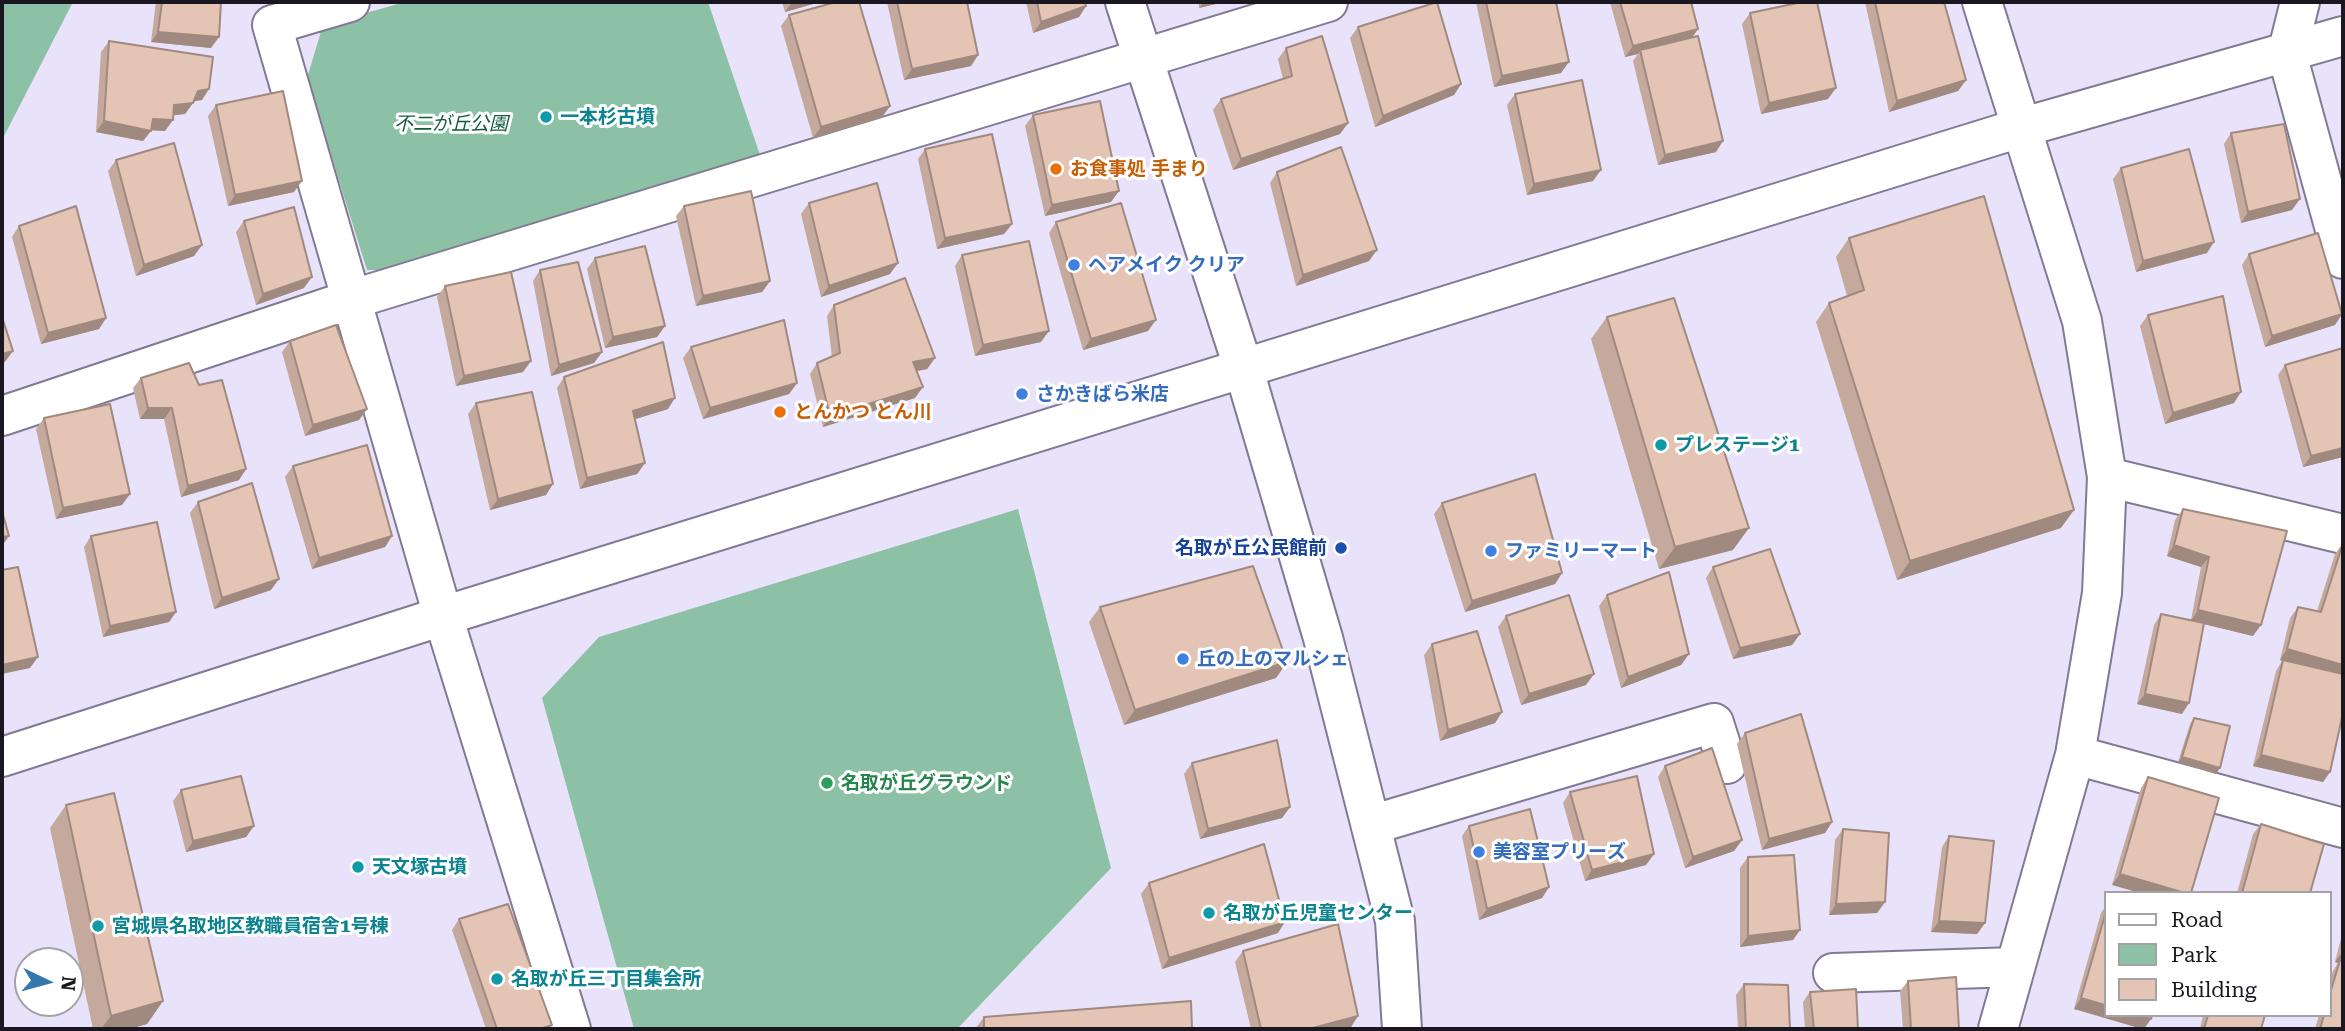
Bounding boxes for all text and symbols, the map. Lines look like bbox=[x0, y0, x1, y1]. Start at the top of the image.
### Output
place label: 一本杉古墳 bbox=[560, 106, 655, 128]
marker: 一本杉古墳 bbox=[538, 109, 554, 125]
park label: 不二が丘公園 bbox=[394, 113, 508, 135]
place label: お食事処 手まり bbox=[1070, 158, 1208, 180]
marker: お食事処 手まり bbox=[1048, 161, 1064, 177]
place label: ヘアメイク クリア bbox=[1088, 254, 1245, 276]
marker: ヘアメイク クリア bbox=[1066, 257, 1082, 273]
place label: さかきばら米店 bbox=[1036, 383, 1169, 405]
marker: さかきばら米店 bbox=[1014, 386, 1030, 402]
place label: とんかつ とん川 bbox=[794, 401, 932, 423]
marker: とんかつ とん川 bbox=[772, 404, 788, 420]
place label: プレステージ1 bbox=[1675, 434, 1800, 456]
marker: プレステージ1 bbox=[1653, 437, 1669, 453]
place label: 名取が丘公民館前 bbox=[1175, 537, 1327, 559]
marker: 名取が丘公民館前 bbox=[1333, 540, 1349, 556]
place label: ファミリーマート bbox=[1505, 540, 1657, 562]
marker: ファミリーマート bbox=[1483, 543, 1499, 559]
place label: 丘の上のマルシェ bbox=[1197, 648, 1349, 670]
marker: 丘の上のマルシェ bbox=[1175, 651, 1191, 667]
place label: 名取が丘グラウンド bbox=[841, 772, 1012, 794]
marker: 名取が丘グラウンド bbox=[819, 775, 835, 791]
place label: 美容室プリーズ bbox=[1493, 841, 1626, 863]
marker: 美容室プリーズ bbox=[1471, 844, 1487, 860]
place label: 天文塚古墳 bbox=[372, 856, 467, 878]
marker: 天文塚古墳 bbox=[350, 859, 366, 875]
legend bbox=[2104, 891, 2331, 1017]
place label: 名取が丘児童センター bbox=[1223, 902, 1413, 924]
marker: 名取が丘児童センター bbox=[1201, 905, 1217, 921]
text: Road bbox=[2171, 908, 2223, 932]
place label: 宮城県名取地区教職員宿舎1号棟 bbox=[112, 915, 389, 937]
marker: 宮城県名取地区教職員宿舎1号棟 bbox=[90, 918, 106, 934]
text: Park bbox=[2171, 943, 2217, 967]
north arrow bbox=[14, 947, 84, 1017]
place label: 名取が丘三丁目集会所 bbox=[511, 968, 701, 990]
marker: 名取が丘三丁目集会所 bbox=[489, 971, 505, 987]
text: N bbox=[56, 975, 81, 992]
text: Building bbox=[2171, 978, 2257, 1002]

